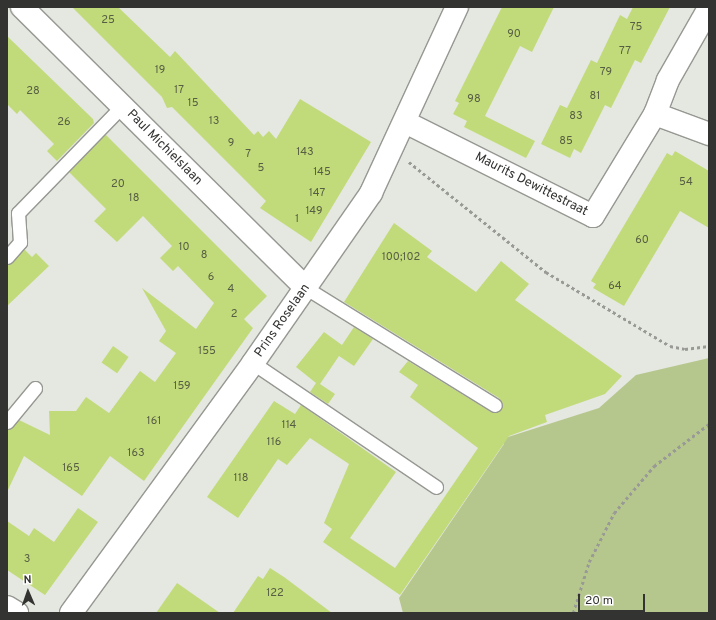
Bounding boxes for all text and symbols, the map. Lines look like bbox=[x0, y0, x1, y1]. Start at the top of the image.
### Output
house number: 25 bbox=[101, 13, 115, 27]
house number: 75 bbox=[630, 20, 642, 34]
house number: 90 bbox=[507, 27, 521, 41]
house number: 77 bbox=[619, 44, 631, 58]
house number: 19 bbox=[155, 63, 165, 77]
house number: 79 bbox=[600, 65, 612, 79]
house number: 17 bbox=[174, 83, 184, 97]
house number: 28 bbox=[26, 84, 40, 98]
house number: 81 bbox=[590, 89, 600, 103]
house number: 98 bbox=[467, 92, 481, 106]
house number: 15 bbox=[188, 96, 198, 110]
street label: Paul Michielslaan bbox=[123, 107, 205, 189]
house number: 83 bbox=[569, 109, 583, 123]
house number: 13 bbox=[209, 114, 219, 128]
house number: 26 bbox=[57, 115, 71, 129]
house number: 85 bbox=[559, 134, 573, 148]
house number: 9 bbox=[228, 136, 234, 150]
house number: 143 bbox=[296, 145, 314, 159]
house number: 7 bbox=[245, 147, 251, 161]
street label: Maurits Dewittestraat bbox=[472, 150, 590, 220]
house number: 5 bbox=[258, 161, 264, 175]
house number: 145 bbox=[313, 165, 331, 179]
house number: 54 bbox=[679, 175, 693, 189]
house number: 20 bbox=[111, 177, 125, 191]
house number: 147 bbox=[309, 186, 325, 200]
house number: 18 bbox=[129, 191, 139, 205]
house number: 149 bbox=[305, 204, 323, 218]
house number: 1 bbox=[295, 212, 299, 226]
house number: 60 bbox=[635, 233, 649, 247]
house number: 10 bbox=[178, 240, 190, 254]
house number: 8 bbox=[201, 248, 207, 262]
house number: 100;102 bbox=[382, 250, 420, 264]
house number: 6 bbox=[208, 270, 214, 284]
house number: 64 bbox=[608, 279, 622, 293]
street label: Prins Roselaan bbox=[252, 281, 314, 361]
house number: 4 bbox=[228, 282, 234, 296]
house number: 2 bbox=[231, 307, 237, 321]
house number: 155 bbox=[198, 344, 216, 358]
house number: 159 bbox=[173, 379, 191, 393]
house number: 161 bbox=[147, 414, 161, 428]
house number: 114 bbox=[282, 418, 296, 432]
house number: 116 bbox=[267, 435, 281, 449]
house number: 163 bbox=[127, 446, 145, 460]
house number: 165 bbox=[62, 461, 80, 475]
house number: 118 bbox=[234, 471, 248, 485]
house number: 3 bbox=[24, 552, 30, 566]
north arrow bbox=[8, 572, 48, 612]
text: N bbox=[23, 573, 32, 587]
house number: 122 bbox=[266, 586, 284, 600]
scale bar bbox=[580, 586, 647, 612]
text: 20 m bbox=[585, 593, 613, 609]

